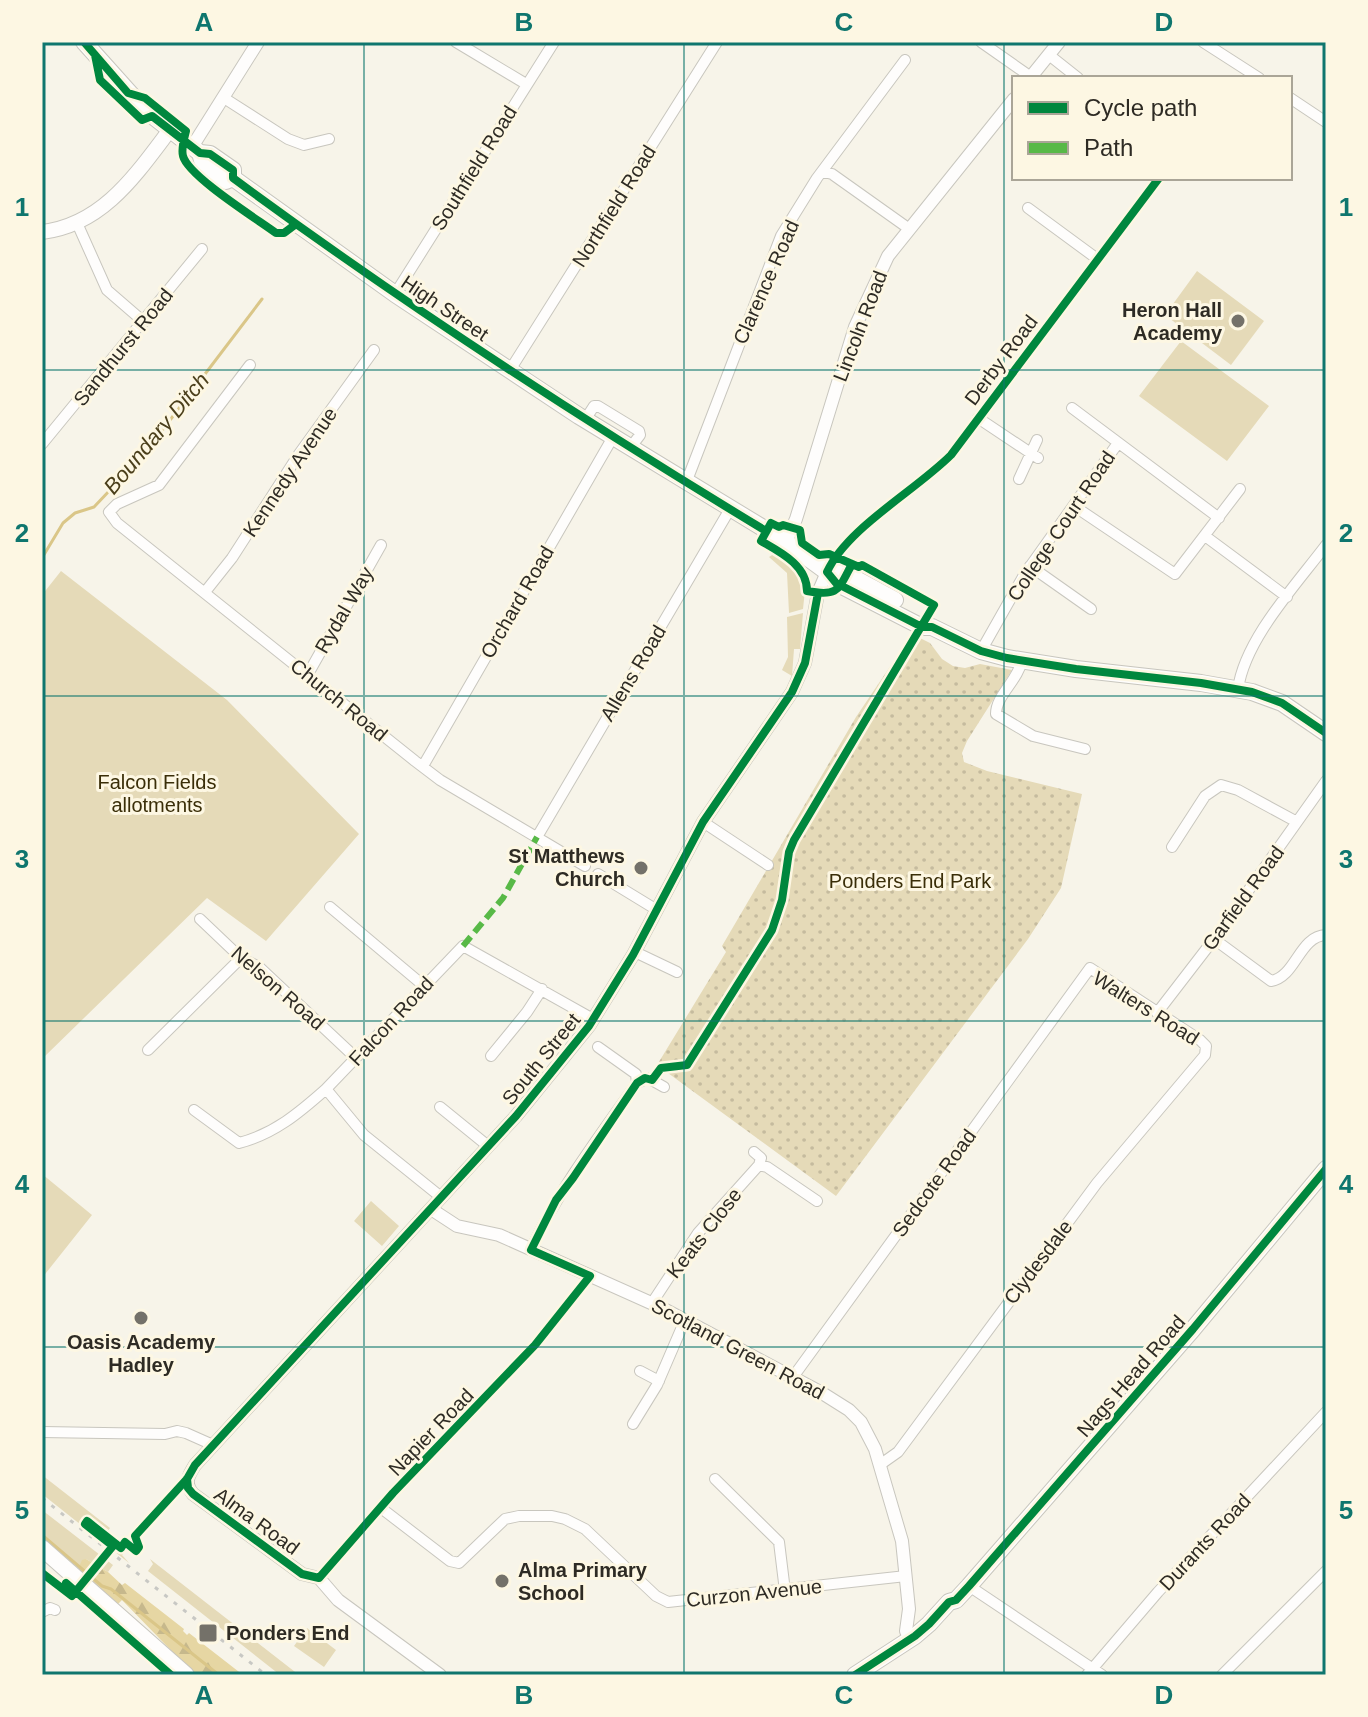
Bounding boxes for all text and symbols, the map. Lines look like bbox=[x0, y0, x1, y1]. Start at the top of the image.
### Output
text: A bbox=[195, 7, 214, 37]
text: B bbox=[515, 7, 533, 37]
text: C bbox=[835, 7, 854, 37]
text: D bbox=[1155, 7, 1173, 37]
legend bbox=[1012, 76, 1292, 180]
text: Cycle path bbox=[1084, 94, 1197, 121]
street label: Southfield Road bbox=[427, 102, 521, 234]
text: Path bbox=[1084, 134, 1133, 161]
street label: Northfield Road bbox=[568, 141, 660, 271]
text: 1 bbox=[15, 192, 29, 222]
text: 1 bbox=[1339, 192, 1353, 222]
street label: Clarence Road bbox=[729, 217, 803, 347]
street label: Lincoln Road bbox=[829, 268, 891, 384]
street label: High Street bbox=[397, 271, 493, 345]
street label: Sandhurst Road bbox=[69, 284, 177, 410]
place label: Heron Hall Academy bbox=[1122, 299, 1223, 344]
street label: Derby Road bbox=[960, 311, 1042, 409]
marker: Heron Hall Academy bbox=[1229, 312, 1247, 330]
water label: Boundary Ditch bbox=[98, 368, 214, 499]
street label: Kennedy Avenue bbox=[239, 403, 341, 541]
street label: College Court Road bbox=[1003, 447, 1119, 605]
text: 2 bbox=[15, 518, 29, 548]
text: 2 bbox=[1339, 518, 1353, 548]
street label: Orchard Road bbox=[476, 542, 558, 662]
street label: Rydal Way bbox=[310, 563, 378, 657]
street label: Allens Road bbox=[596, 621, 670, 725]
street label: Church Road bbox=[286, 654, 392, 746]
park label: Falcon Fields allotments bbox=[98, 771, 216, 816]
street label: Garfield Road bbox=[1198, 842, 1288, 954]
text: 3 bbox=[15, 844, 29, 874]
text: 3 bbox=[1339, 844, 1353, 874]
place label: St Matthews Church bbox=[508, 845, 625, 890]
marker: St Matthews Church bbox=[632, 859, 650, 877]
park label: Ponders End Park bbox=[829, 870, 992, 892]
street label: Nelson Road bbox=[227, 942, 329, 1034]
street label: Walters Road bbox=[1089, 967, 1203, 1049]
street label: Falcon Road bbox=[344, 972, 438, 1070]
street label: South Street bbox=[497, 1009, 585, 1109]
street label: Sedcote Road bbox=[888, 1125, 980, 1241]
text: 4 bbox=[15, 1169, 30, 1199]
text: 4 bbox=[1339, 1169, 1354, 1199]
street label: Keats Close bbox=[662, 1184, 746, 1282]
street label: Clydesdale bbox=[999, 1216, 1077, 1308]
street label: Scotland Green Road bbox=[648, 1294, 828, 1404]
marker: Oasis Academy Hadley bbox=[132, 1309, 150, 1327]
street label: Nags Head Road bbox=[1072, 1311, 1190, 1441]
place label: Oasis Academy Hadley bbox=[67, 1331, 216, 1376]
street label: Napier Road bbox=[384, 1384, 478, 1480]
street label: Alma Road bbox=[211, 1483, 303, 1559]
street label: Durants Road bbox=[1155, 1489, 1255, 1595]
text: 5 bbox=[15, 1495, 29, 1525]
text: 5 bbox=[1339, 1495, 1353, 1525]
place label: Alma Primary School bbox=[518, 1559, 648, 1604]
marker: Alma Primary School bbox=[493, 1572, 511, 1590]
street label: Curzon Avenue bbox=[685, 1575, 823, 1611]
marker: Ponders End bbox=[197, 1622, 219, 1644]
place label: Ponders End bbox=[226, 1622, 349, 1644]
text: A bbox=[195, 1680, 214, 1710]
text: B bbox=[515, 1680, 533, 1710]
text: C bbox=[835, 1680, 854, 1710]
text: D bbox=[1155, 1680, 1173, 1710]

